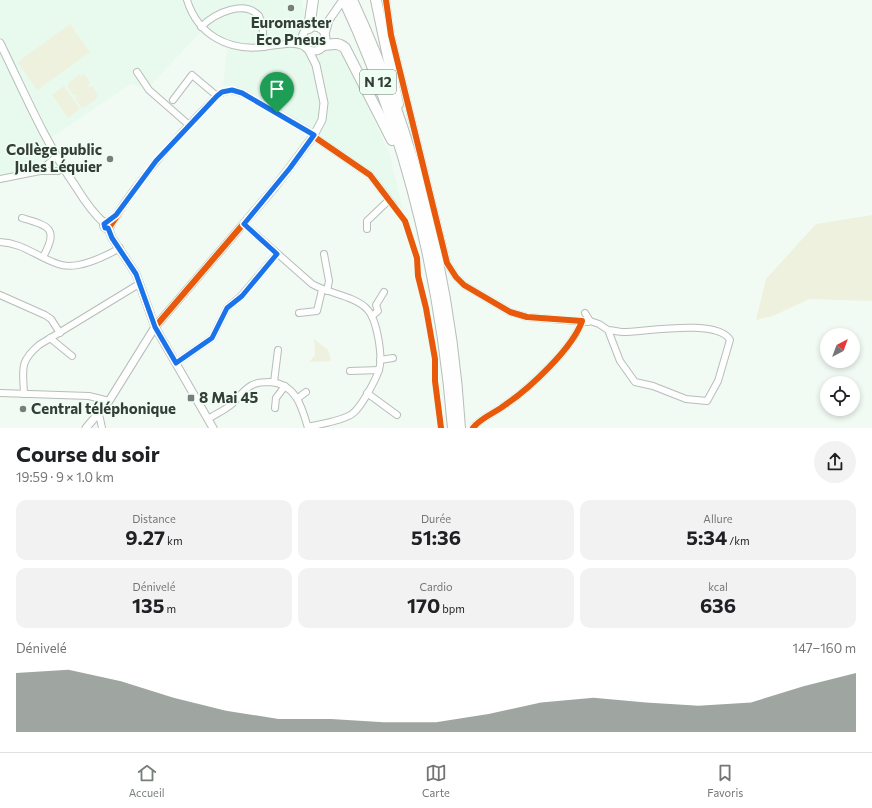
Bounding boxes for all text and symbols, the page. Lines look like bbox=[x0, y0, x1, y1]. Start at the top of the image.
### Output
marker: Euromaster Eco Pneus bbox=[286, 3, 296, 13]
place label: Euromaster Eco Pneus bbox=[251, 13, 331, 48]
road number: N 12 bbox=[360, 70, 396, 94]
pin bbox=[260, 72, 294, 113]
icon: arrive bbox=[266, 78, 288, 100]
place label: Collège public Jules Léquier bbox=[6, 140, 102, 175]
marker: Collège public Jules Léquier bbox=[105, 154, 115, 164]
north arrow bbox=[820, 328, 860, 368]
map controls bbox=[820, 328, 860, 416]
button: locate bbox=[820, 376, 860, 416]
place label: 8 Mai 45 bbox=[199, 388, 259, 406]
marker: 8 Mai 45 bbox=[186, 393, 196, 403]
place label: Central téléphonique bbox=[31, 399, 176, 417]
marker: Central téléphonique bbox=[18, 404, 28, 414]
text: Course du soir bbox=[16, 440, 160, 467]
button: share bbox=[814, 441, 856, 483]
text: 19:59 · 9 × 1.0 km bbox=[16, 469, 114, 485]
text: Distance bbox=[132, 512, 176, 525]
text: Durée bbox=[421, 512, 451, 525]
text: Allure bbox=[703, 512, 733, 525]
text: 9.27 bbox=[125, 525, 165, 549]
text: 51:36 bbox=[411, 525, 461, 549]
text: 5:34 bbox=[686, 525, 727, 549]
text: km bbox=[165, 534, 183, 547]
text: /km bbox=[727, 534, 750, 547]
text: Dénivelé bbox=[133, 580, 175, 593]
text: Cardio bbox=[419, 580, 453, 593]
text: kcal bbox=[708, 580, 728, 593]
text: 135 bbox=[132, 593, 164, 617]
text: 170 bbox=[407, 593, 440, 617]
text: 636 bbox=[700, 593, 736, 617]
text: m bbox=[164, 602, 176, 615]
text: bpm bbox=[440, 602, 465, 615]
text: Dénivelé bbox=[16, 640, 67, 656]
text: 147–160 m bbox=[793, 640, 856, 656]
tab: Accueil bbox=[129, 762, 165, 799]
tab: Carte bbox=[422, 762, 450, 799]
tab: Favoris bbox=[707, 762, 743, 799]

